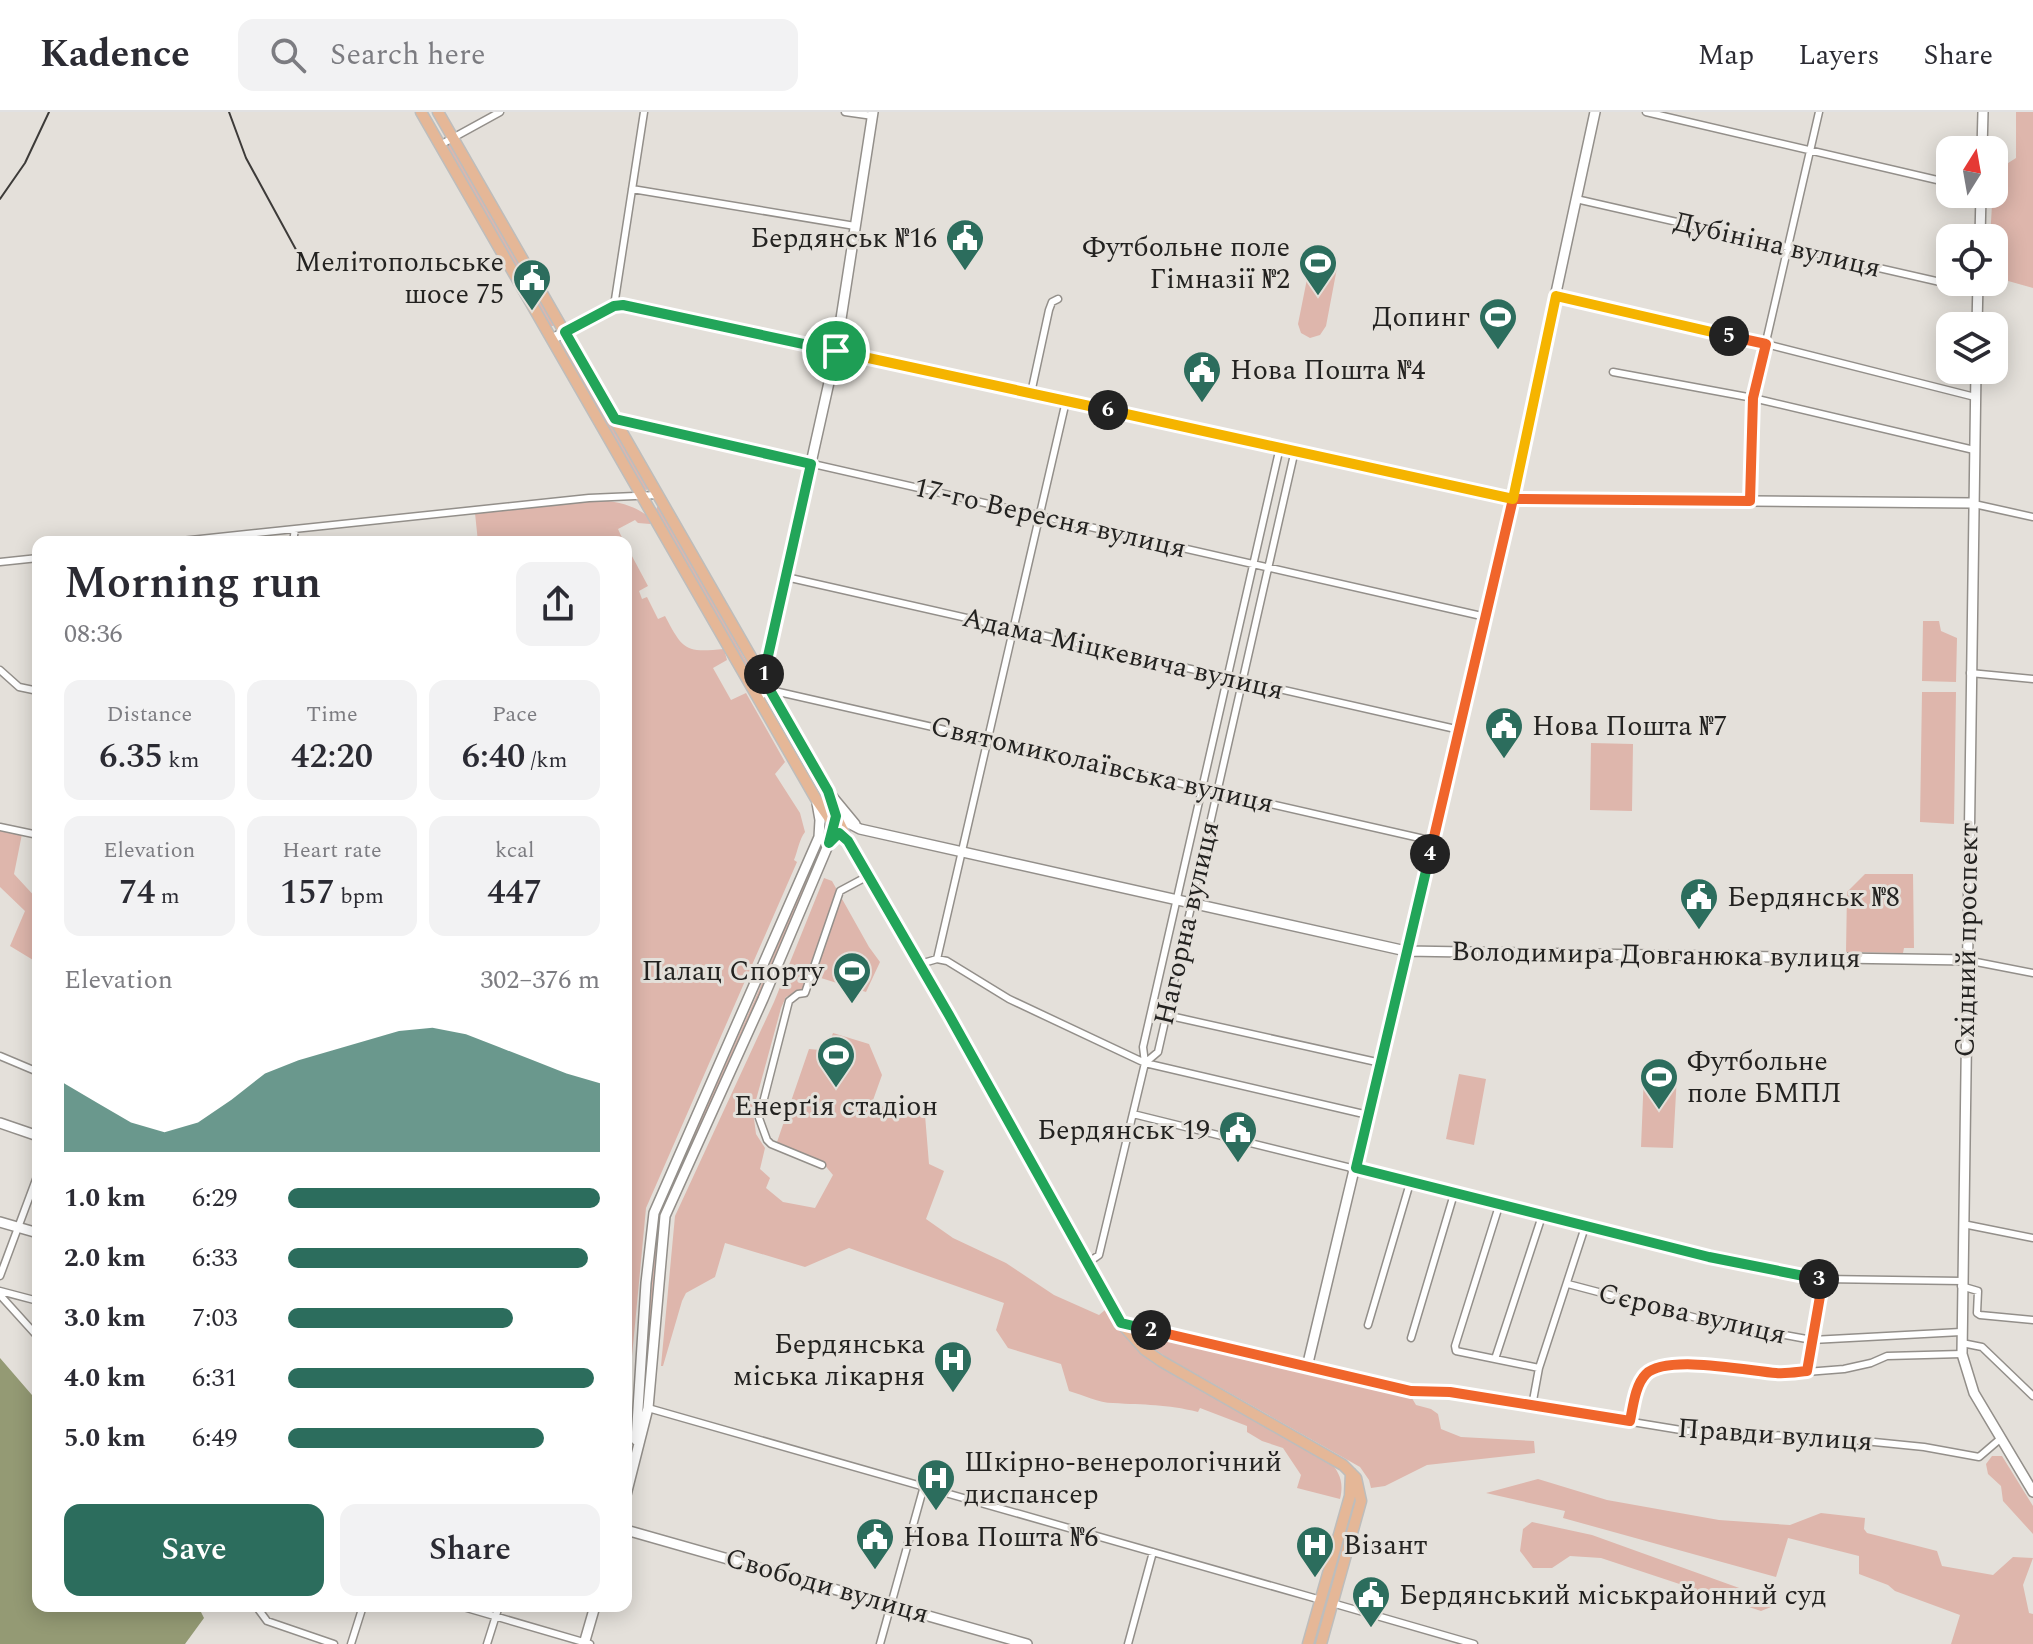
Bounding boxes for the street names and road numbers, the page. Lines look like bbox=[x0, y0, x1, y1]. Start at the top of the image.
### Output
street label: Дубініна вулиця bbox=[1669, 200, 1885, 290]
street label: 17-го Вересня вулиця bbox=[910, 466, 1190, 570]
street label: Адама Міцкевича вулиця bbox=[958, 596, 1288, 712]
street label: Святомиколаївська вулиця bbox=[926, 705, 1278, 825]
street label: Нагорна вулиця bbox=[1143, 817, 1231, 1029]
street label: Східний проспект bbox=[1943, 822, 1991, 1058]
street label: Володимира Довганюка вулиця bbox=[1451, 930, 1861, 980]
street label: Сєрова вулиця bbox=[1594, 1272, 1790, 1356]
street label: Правди вулиця bbox=[1676, 1407, 1874, 1463]
street label: Свободи вулиця bbox=[720, 1536, 934, 1636]

